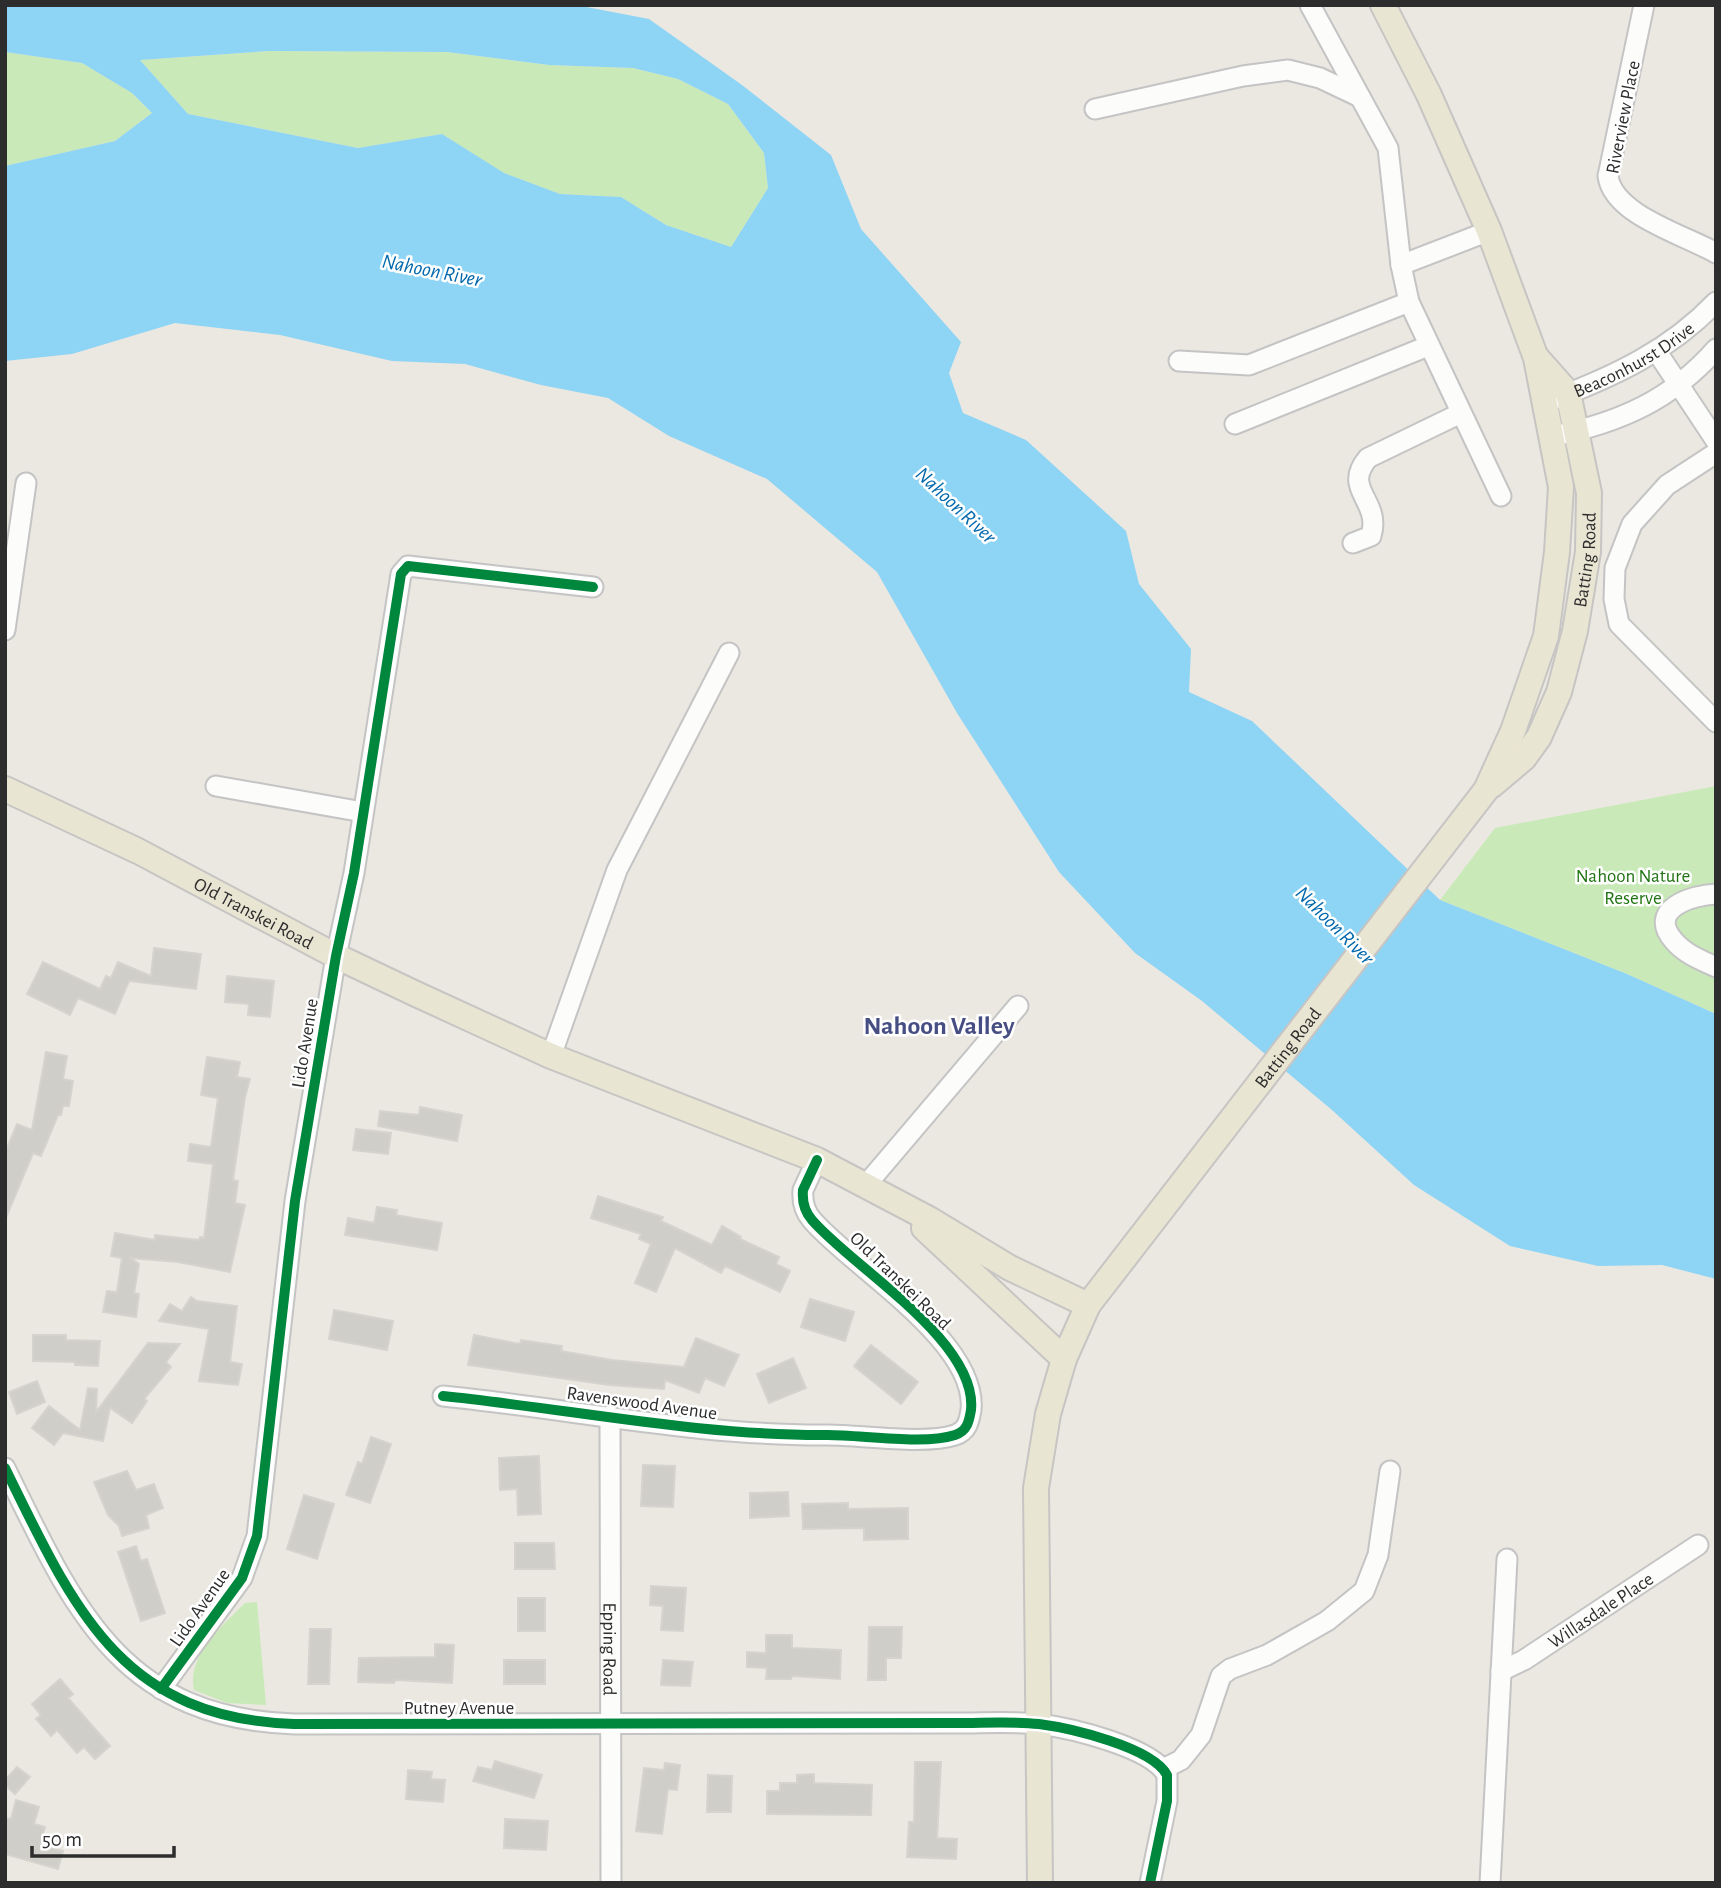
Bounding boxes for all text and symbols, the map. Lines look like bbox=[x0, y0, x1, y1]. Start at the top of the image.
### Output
street label: Riverview Place bbox=[1603, 59, 1644, 175]
water label: Nahoon River bbox=[380, 251, 485, 291]
street label: Beaconhurst Drive bbox=[1571, 319, 1698, 401]
water label: Nahoon River bbox=[911, 463, 1001, 548]
street label: Batting Road bbox=[1571, 512, 1600, 609]
park label: Nahoon Nature Reserve bbox=[1576, 867, 1690, 908]
street label: Old Transkei Road bbox=[191, 875, 316, 953]
water label: Nahoon River bbox=[1291, 882, 1379, 969]
street label: Lido Avenue bbox=[289, 997, 322, 1089]
street label: Batting Road bbox=[1252, 1004, 1325, 1092]
district label: Nahoon Valley bbox=[863, 1013, 1015, 1039]
street label: Old Transkei Road bbox=[846, 1228, 954, 1334]
street label: Ravenswood Avenue bbox=[565, 1384, 718, 1423]
street label: Lido Avenue bbox=[167, 1565, 234, 1650]
street label: Willasdale Place bbox=[1545, 1569, 1657, 1652]
street label: Epping Road bbox=[599, 1602, 619, 1696]
street label: Putney Avenue bbox=[404, 1699, 514, 1718]
scale bar bbox=[32, 1814, 173, 1858]
text: 50 m bbox=[42, 1829, 82, 1850]

